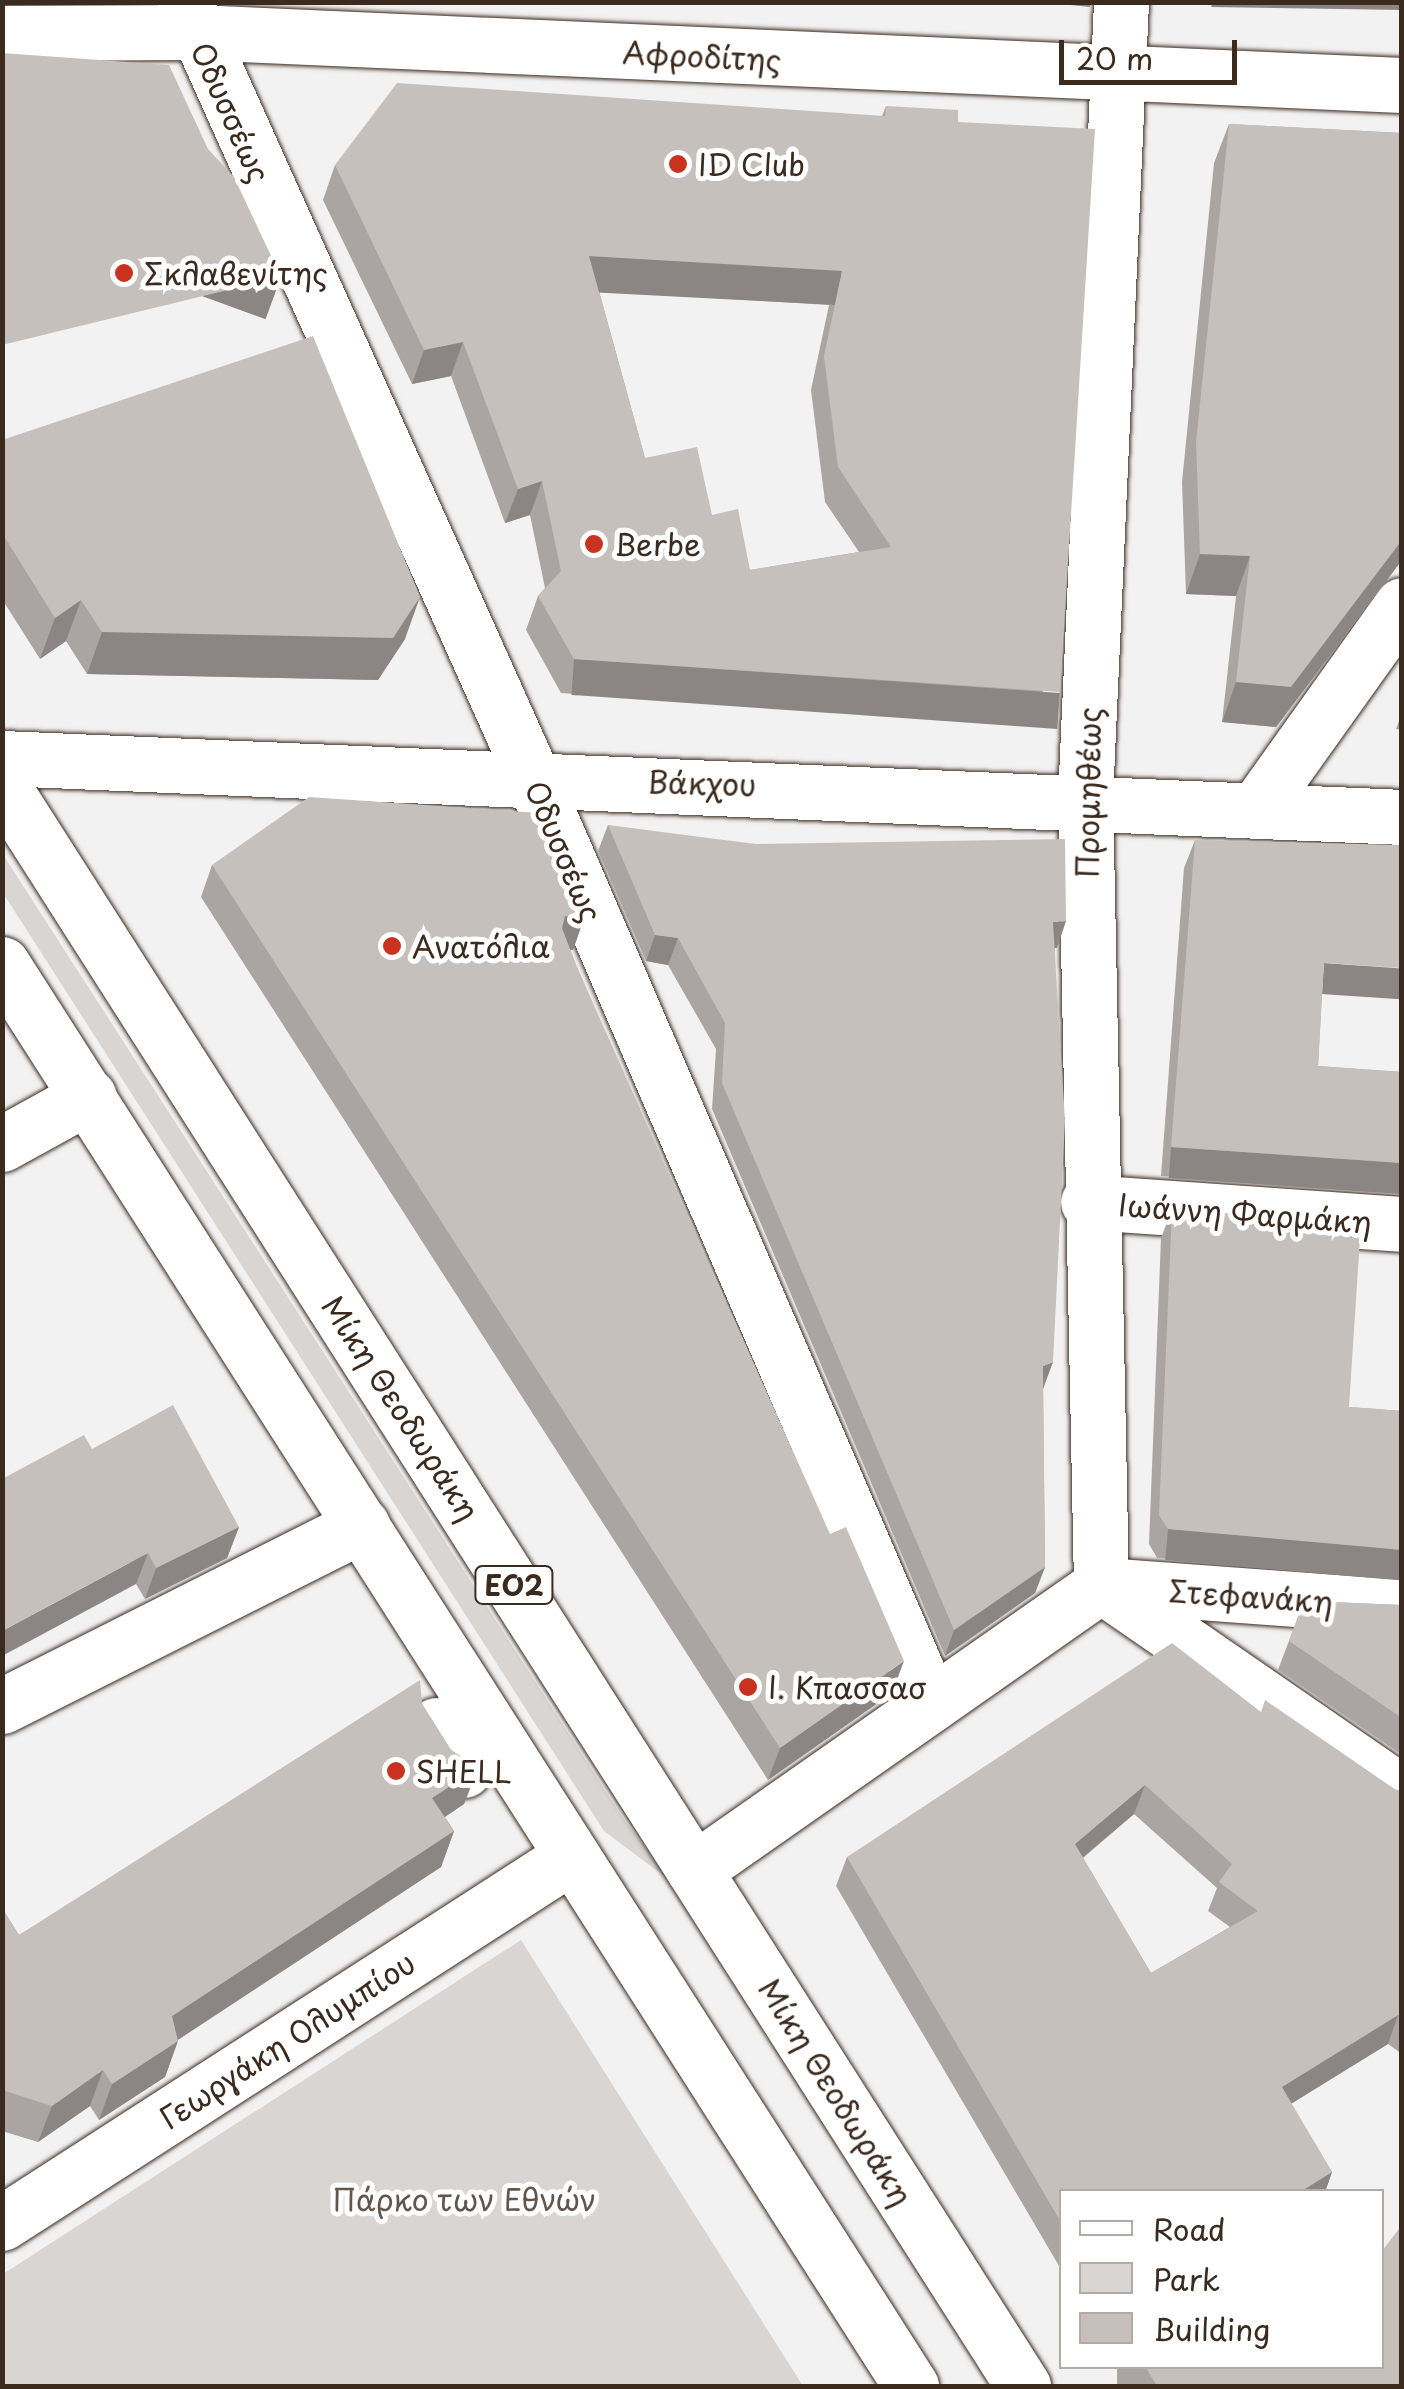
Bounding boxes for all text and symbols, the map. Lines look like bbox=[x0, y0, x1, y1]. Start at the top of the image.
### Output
scale bar bbox=[1064, 20, 1242, 82]
street label: Αφροδίτης bbox=[622, 34, 782, 78]
text: 20 m bbox=[1076, 35, 1153, 80]
street label: Οδυσσέως bbox=[184, 36, 278, 188]
place label: ID Club bbox=[698, 146, 805, 182]
marker: ID Club bbox=[667, 153, 689, 175]
place label: Σκλαβενίτης bbox=[144, 255, 328, 291]
marker: Σκλαβενίτης bbox=[113, 262, 135, 284]
place label: Berbe bbox=[614, 526, 701, 562]
marker: Berbe bbox=[583, 533, 605, 555]
street label: Προμηθέως bbox=[1069, 707, 1107, 879]
street label: Βάκχου bbox=[647, 763, 757, 803]
street label: Οδυσσέως bbox=[518, 775, 610, 927]
place label: Ανατόλια bbox=[412, 928, 550, 964]
marker: Ανατόλια bbox=[381, 935, 403, 957]
street label: Ιωάννη Φαρμάκη bbox=[1116, 1186, 1374, 1240]
street label: Μίκη Θεοδωράκη bbox=[315, 1289, 487, 1527]
road number: ΕΟ2 bbox=[474, 1562, 554, 1608]
street label: Στεφανάκη bbox=[1168, 1572, 1334, 1620]
place label: Ι. Κπασσασ bbox=[768, 1669, 927, 1705]
marker: Ι. Κπασσασ bbox=[737, 1676, 759, 1698]
place label: SHELL bbox=[416, 1753, 511, 1789]
marker: SHELL bbox=[385, 1760, 407, 1782]
street label: Γεωργάκη Ολυμπίου bbox=[152, 1944, 422, 2136]
street label: Μίκη Θεοδωράκη bbox=[752, 1972, 920, 2212]
park label: Πάρκο των Εθνών bbox=[331, 2181, 597, 2217]
legend bbox=[1059, 2189, 1384, 2369]
text: Road bbox=[1153, 2206, 1226, 2251]
text: Park bbox=[1153, 2256, 1220, 2301]
text: Building bbox=[1153, 2306, 1270, 2351]

